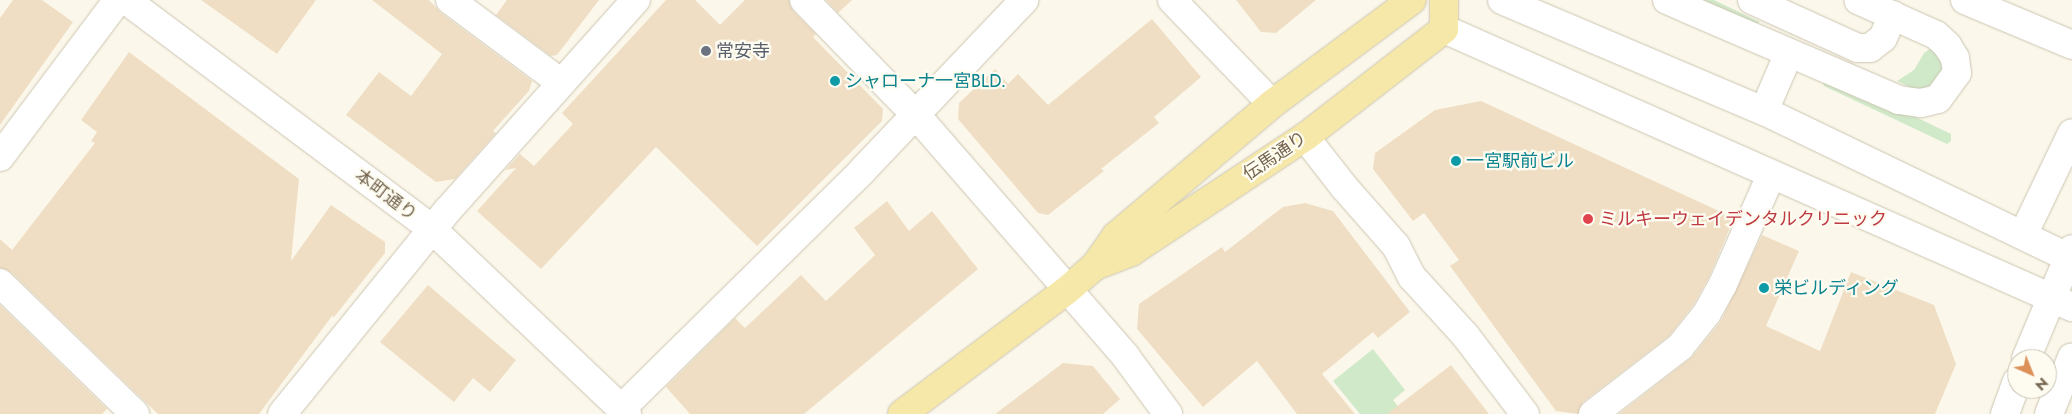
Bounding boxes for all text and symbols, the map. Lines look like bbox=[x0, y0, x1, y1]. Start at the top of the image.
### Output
place label: 常安寺 bbox=[716, 40, 770, 62]
marker: 常安寺 bbox=[700, 45, 712, 57]
place label: シャローナ一宮BLD. bbox=[845, 70, 1006, 92]
marker: シャローナ一宮BLD. bbox=[829, 75, 841, 87]
street label: 伝馬通り bbox=[1239, 127, 1311, 185]
place label: 一宮駅前ビル bbox=[1466, 150, 1574, 172]
marker: 一宮駅前ビル bbox=[1450, 155, 1462, 167]
street label: 本町通り bbox=[351, 165, 421, 225]
place label: ミルキーウェイデンタルクリニック bbox=[1599, 208, 1887, 230]
marker: ミルキーウェイデンタルクリニック bbox=[1581, 212, 1595, 226]
place label: 栄ビルディング bbox=[1774, 277, 1900, 299]
marker: 栄ビルディング bbox=[1758, 282, 1770, 294]
north arrow bbox=[2007, 349, 2057, 399]
text: N bbox=[2031, 373, 2053, 395]

